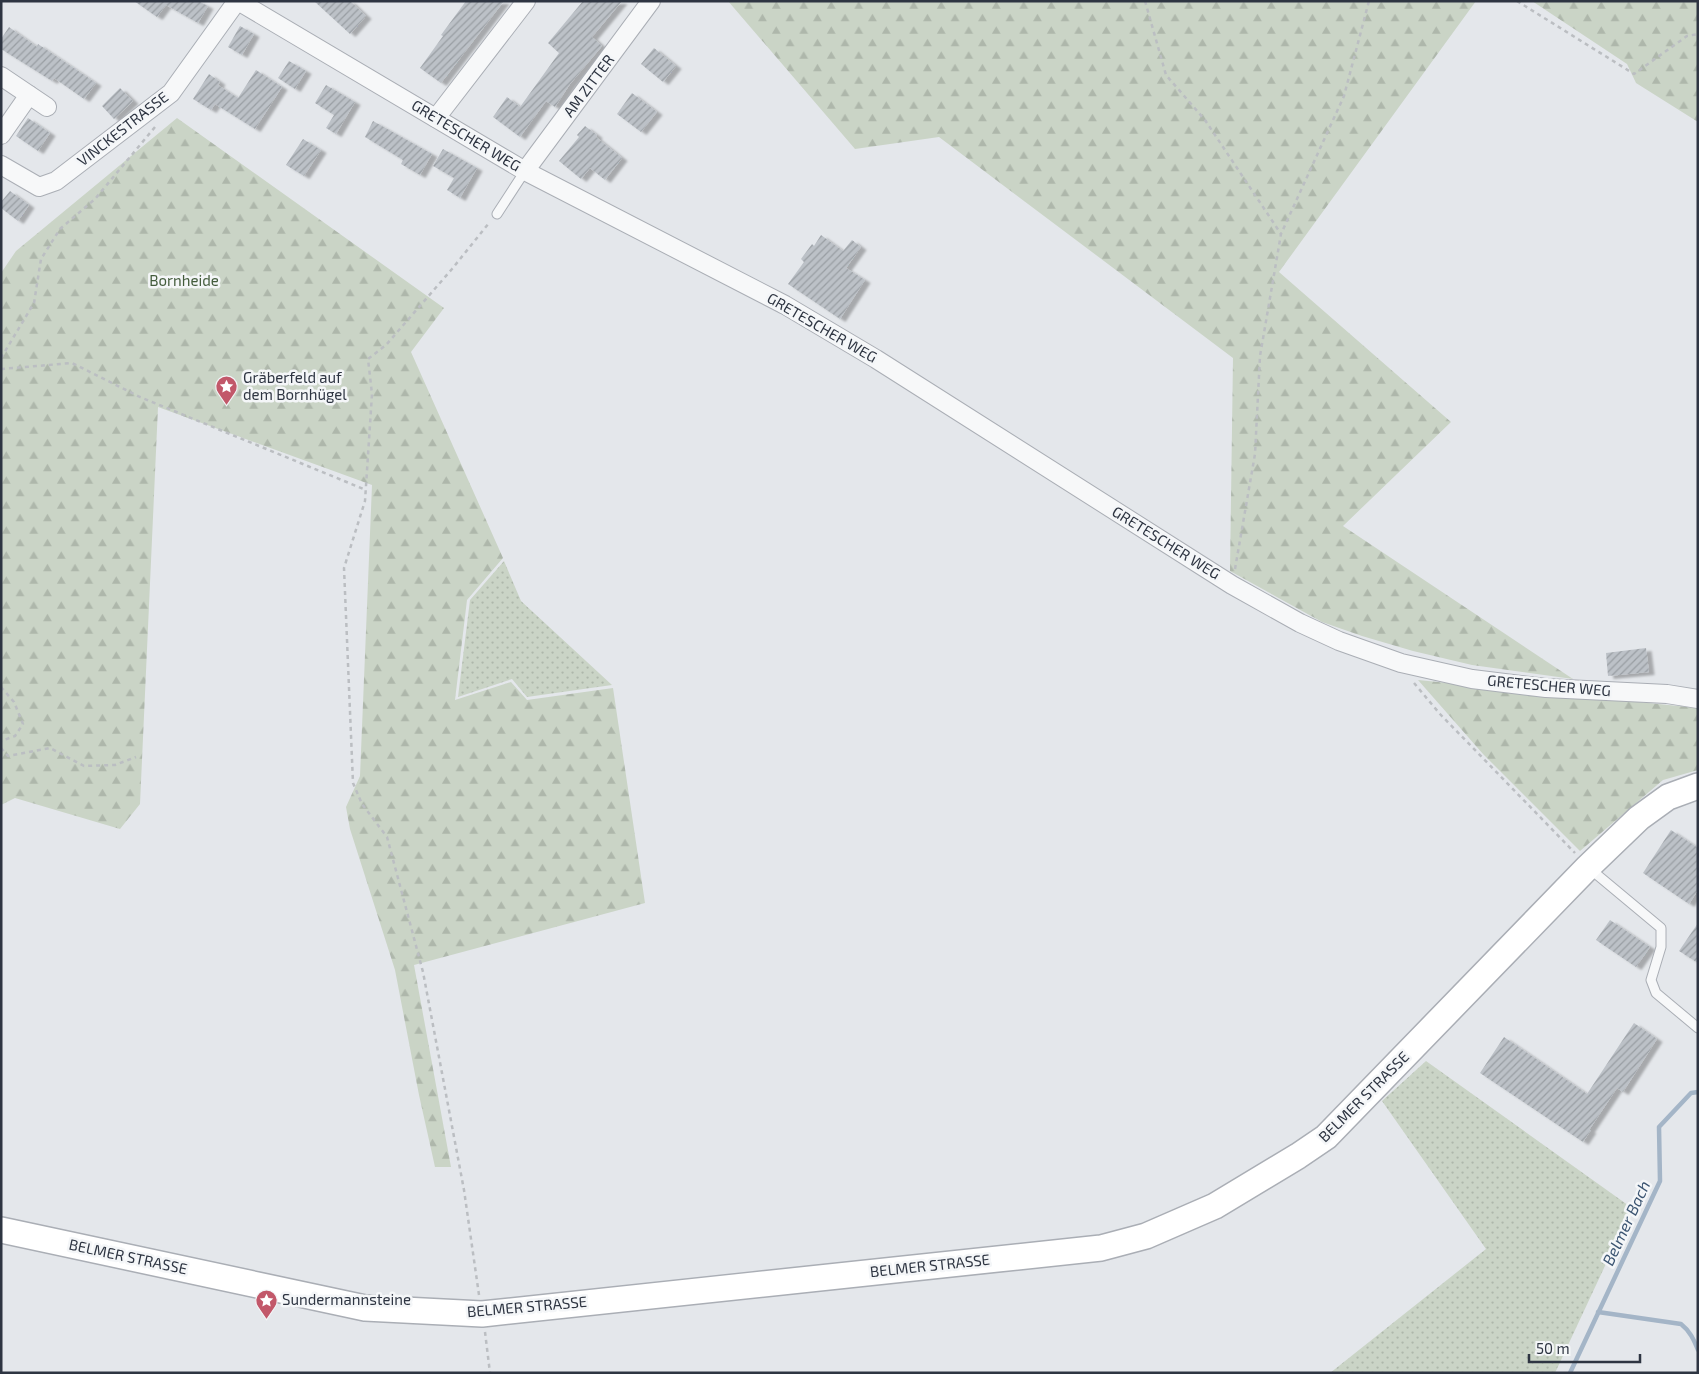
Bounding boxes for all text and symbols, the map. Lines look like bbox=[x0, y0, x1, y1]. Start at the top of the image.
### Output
street label: AM ZITTER bbox=[559, 51, 617, 120]
street label: VINCKESTRASSE bbox=[73, 87, 171, 169]
street label: GRETESCHER WEG bbox=[409, 96, 524, 175]
park label: Bornheide bbox=[149, 271, 219, 289]
street label: GRETESCHER WEG bbox=[764, 288, 881, 366]
place label: Gräberfeld auf dem Bornhügel bbox=[243, 368, 347, 403]
place icon: Gräberfeld auf dem Bornhügel bbox=[215, 375, 239, 406]
street label: GRETESCHER WEG bbox=[1109, 502, 1224, 583]
street label: GRETESCHER WEG bbox=[1487, 671, 1612, 699]
street label: BELMER STRASSE bbox=[1314, 1047, 1412, 1145]
water label: Belmer Bach bbox=[1598, 1177, 1653, 1268]
street label: BELMER STRASSE bbox=[67, 1235, 189, 1277]
street label: BELMER STRASSE bbox=[869, 1250, 991, 1280]
place icon: Sundermannsteine bbox=[254, 1288, 278, 1319]
place label: Sundermannsteine bbox=[282, 1290, 411, 1308]
street label: BELMER STRASSE bbox=[466, 1292, 588, 1320]
scale bar bbox=[1529, 1332, 1640, 1364]
text: 50 m bbox=[1536, 1339, 1570, 1357]

